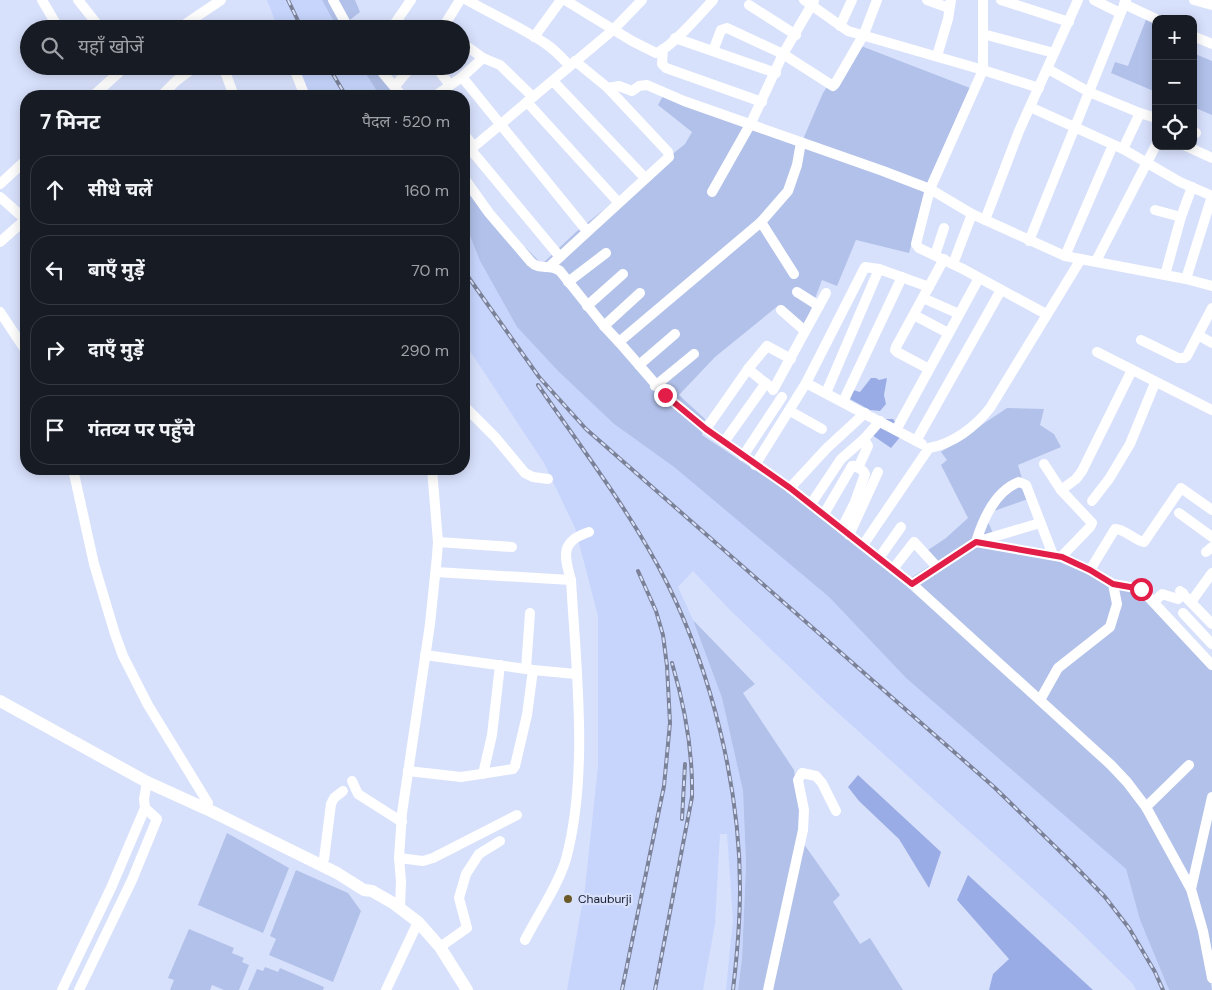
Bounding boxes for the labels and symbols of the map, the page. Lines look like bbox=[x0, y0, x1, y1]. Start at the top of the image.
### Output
route end bbox=[654, 384, 677, 407]
route start bbox=[1130, 578, 1153, 601]
place label: Chauburji bbox=[578, 891, 632, 907]
marker: Chauburji bbox=[562, 893, 574, 905]

